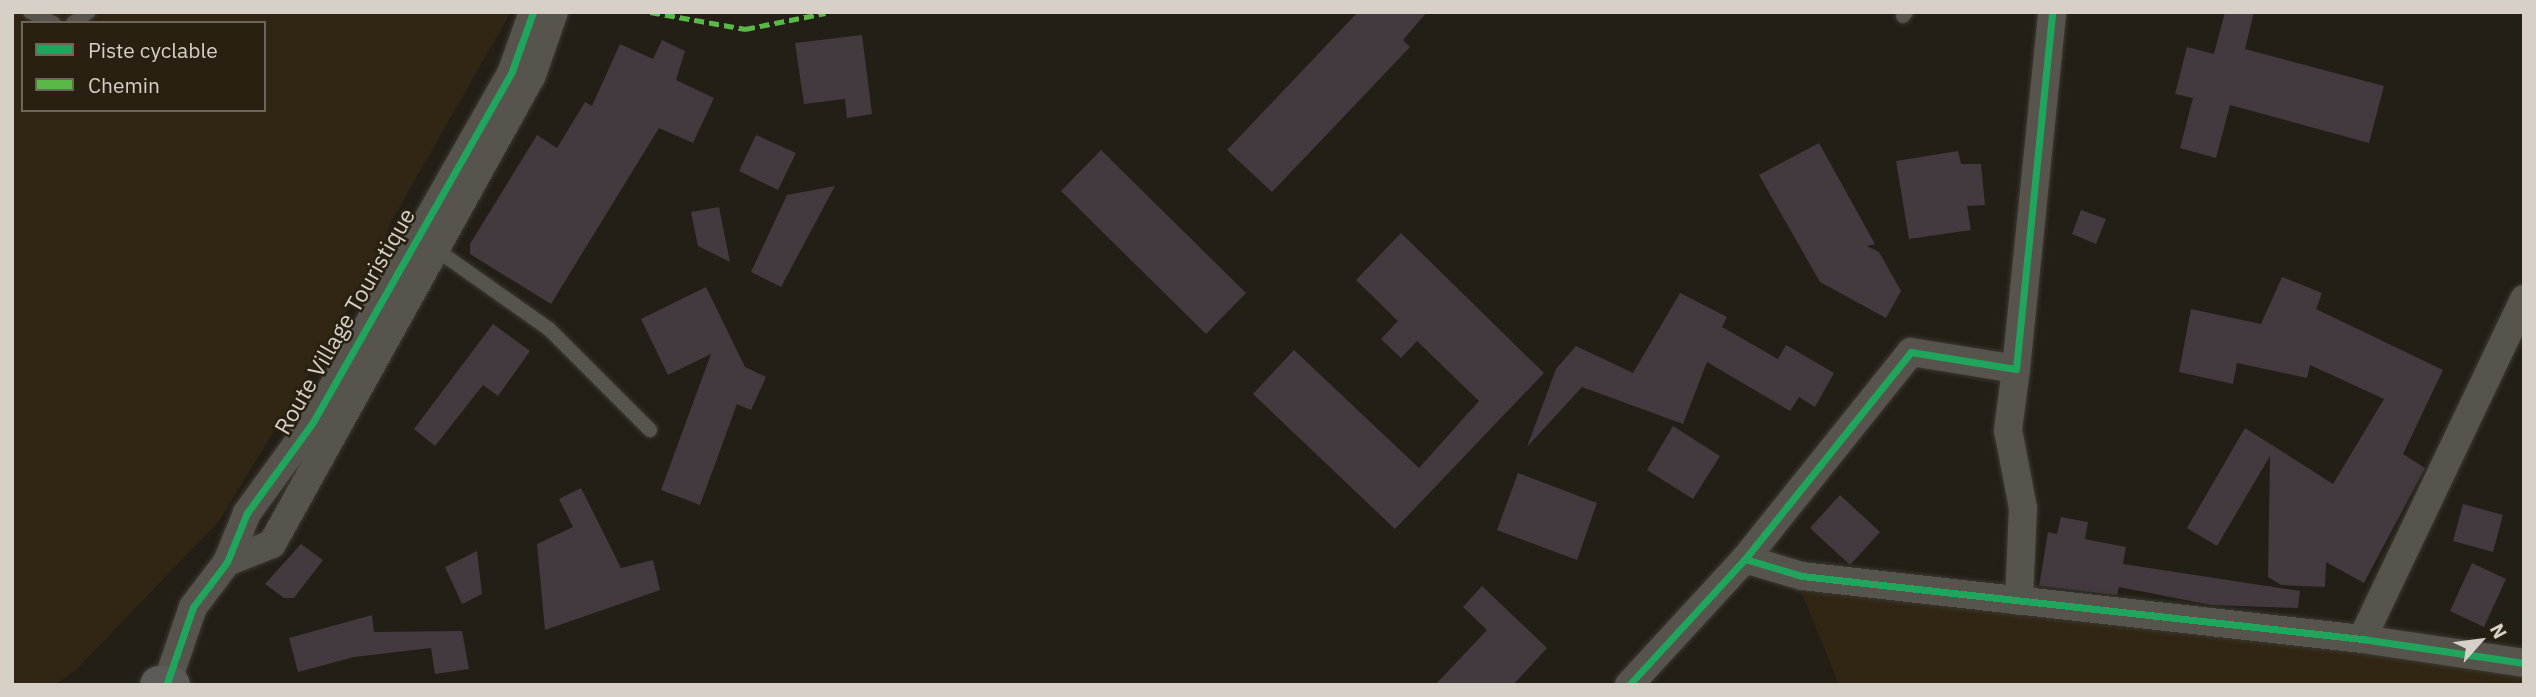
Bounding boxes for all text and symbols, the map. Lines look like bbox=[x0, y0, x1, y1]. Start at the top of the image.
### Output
legend bbox=[21, 21, 266, 112]
text: Piste cyclable bbox=[88, 36, 218, 64]
text: Chemin bbox=[88, 71, 160, 99]
street label: Route Village Touristique bbox=[268, 203, 420, 439]
north arrow bbox=[2445, 606, 2515, 676]
text: N bbox=[2485, 619, 2512, 643]

